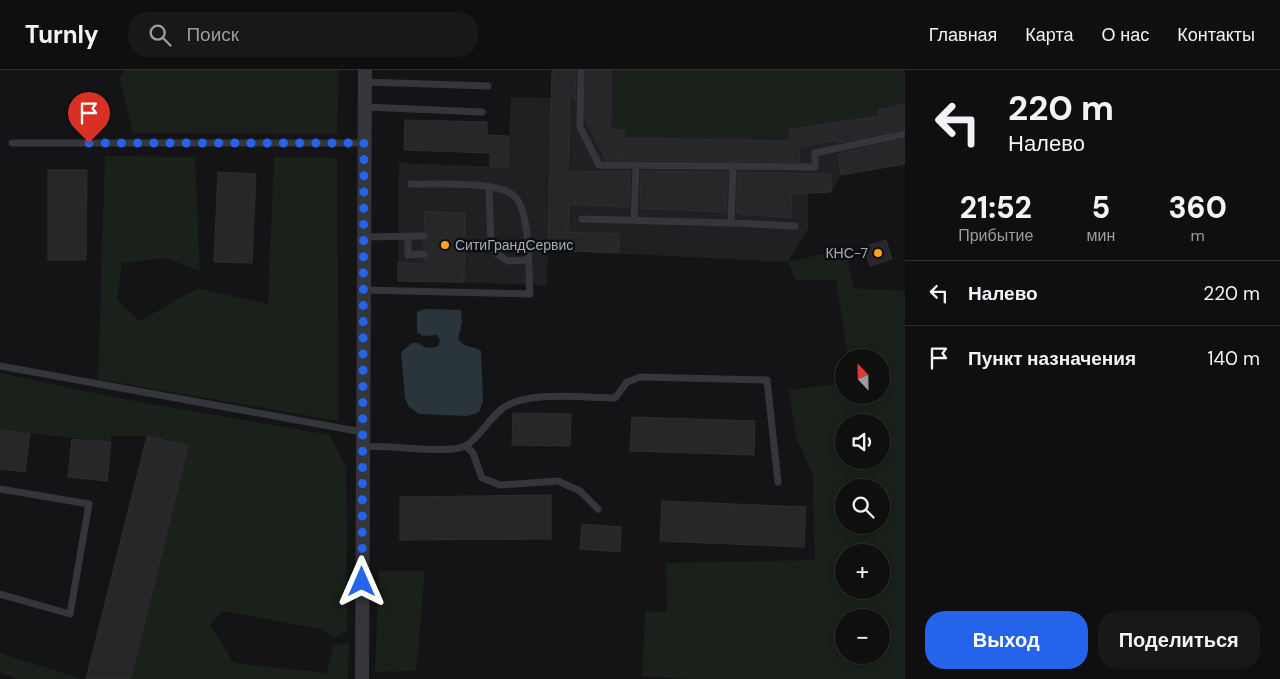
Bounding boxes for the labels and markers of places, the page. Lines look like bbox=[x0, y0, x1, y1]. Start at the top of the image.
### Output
pin bbox=[68, 92, 110, 143]
place label: СитиГрандСервис bbox=[455, 236, 573, 254]
marker: СитиГрандСервис bbox=[439, 239, 451, 251]
place label: КНС-7 bbox=[825, 244, 868, 262]
marker: КНС-7 bbox=[872, 247, 884, 259]

